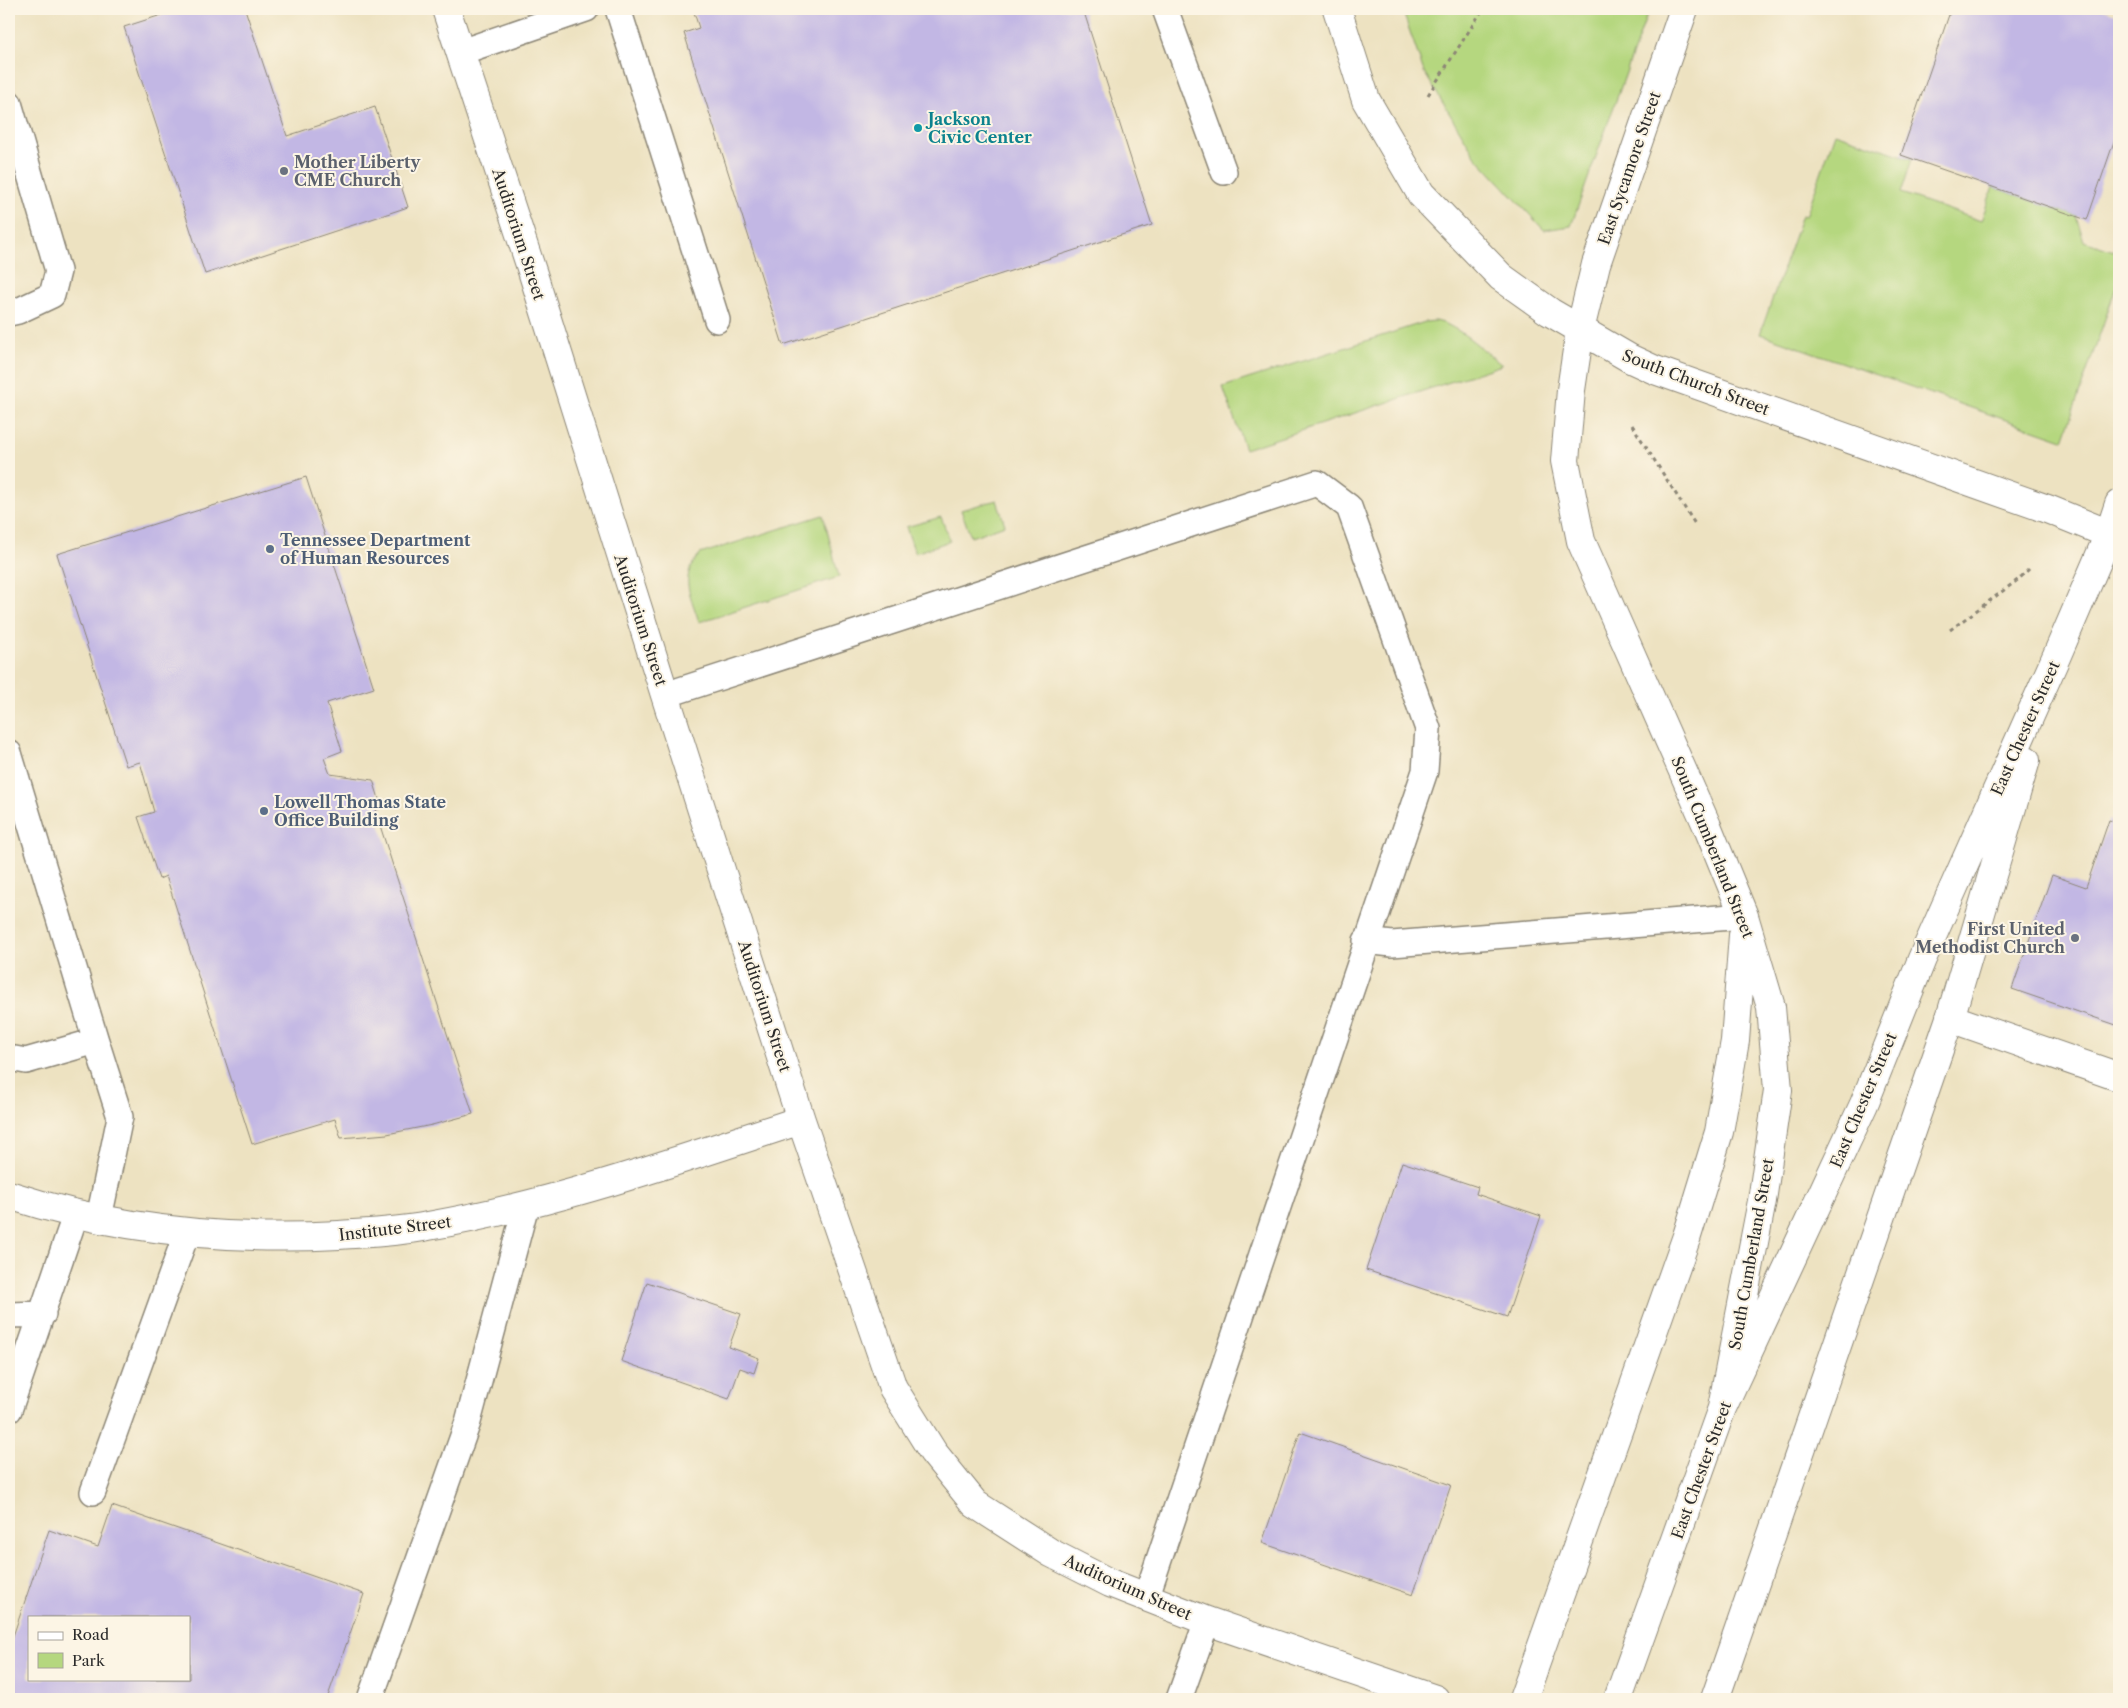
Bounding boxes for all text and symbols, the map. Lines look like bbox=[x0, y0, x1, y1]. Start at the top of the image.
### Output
street label: East Sycamore Street bbox=[1593, 88, 1665, 247]
place label: Jackson Civic Center bbox=[925, 109, 1032, 147]
marker: Jackson Civic Center bbox=[912, 122, 924, 134]
place label: Mother Liberty CME Church bbox=[294, 152, 421, 190]
marker: Mother Liberty CME Church bbox=[278, 165, 290, 177]
street label: Auditorium Street bbox=[488, 165, 550, 303]
street label: South Church Street bbox=[1620, 345, 1773, 419]
place label: Tennessee Department of Human Resources bbox=[280, 530, 471, 568]
marker: Tennessee Department of Human Resources bbox=[264, 543, 276, 555]
street label: Auditorium Street bbox=[610, 551, 672, 689]
street label: East Chester Street bbox=[1986, 657, 2064, 798]
street label: South Cumberland Street bbox=[1667, 753, 1759, 941]
place label: Lowell Thomas State Office Building bbox=[274, 792, 447, 830]
marker: Lowell Thomas State Office Building bbox=[258, 805, 270, 817]
place label: First United Methodist Church bbox=[1915, 919, 2065, 957]
marker: First United Methodist Church bbox=[2069, 932, 2081, 944]
street label: Auditorium Street bbox=[734, 937, 796, 1075]
street label: East Chester Street bbox=[1825, 1029, 1901, 1171]
street label: South Cumberland Street bbox=[1724, 1156, 1778, 1351]
street label: Institute Street bbox=[338, 1211, 453, 1245]
street label: East Chester Street bbox=[1667, 1398, 1735, 1542]
street label: Auditorium Street bbox=[1060, 1549, 1195, 1624]
legend bbox=[28, 1616, 190, 1680]
text: Road bbox=[72, 1625, 109, 1644]
text: Park bbox=[72, 1651, 106, 1670]

